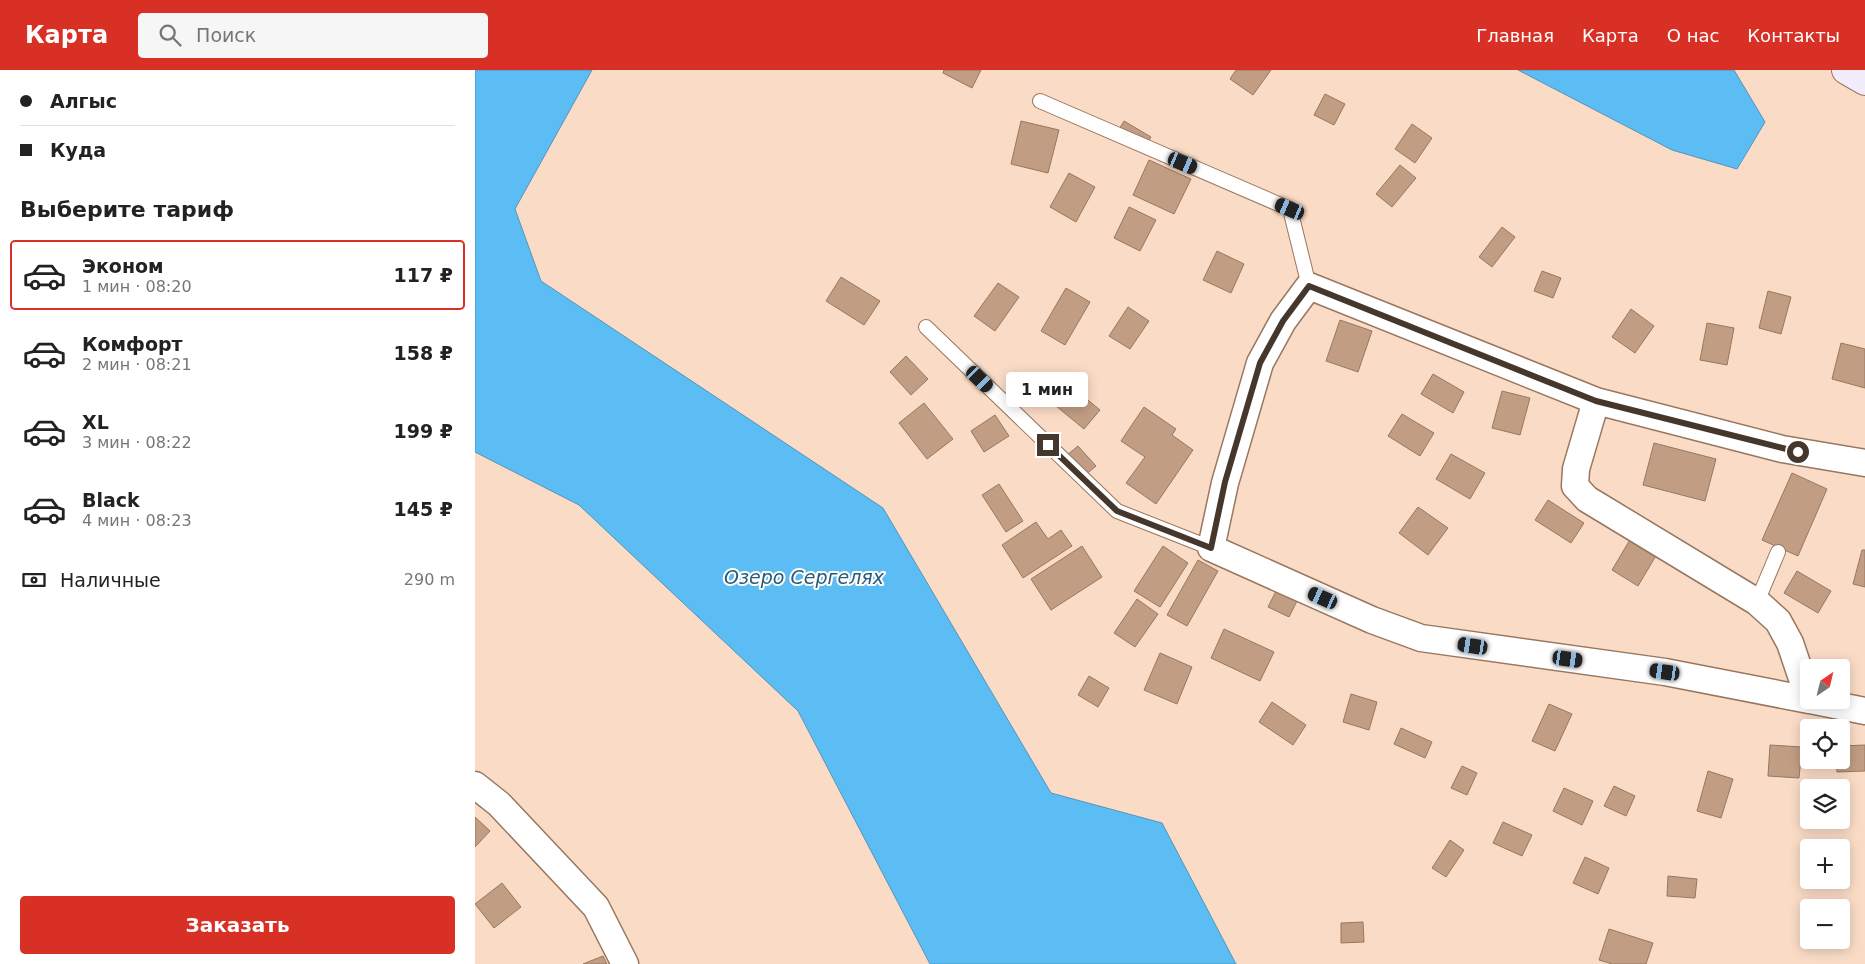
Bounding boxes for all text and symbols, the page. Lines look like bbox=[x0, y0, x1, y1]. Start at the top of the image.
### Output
search box bbox=[138, 13, 488, 58]
text: Карта bbox=[25, 21, 108, 49]
icon: search bbox=[156, 21, 184, 49]
text: Поиск bbox=[196, 24, 256, 46]
text: Главная bbox=[1476, 25, 1554, 46]
text: Карта bbox=[1582, 25, 1639, 46]
text: О нас bbox=[1667, 25, 1719, 46]
text: Контакты bbox=[1747, 25, 1840, 46]
text: Алгыс bbox=[50, 90, 117, 112]
text: Куда bbox=[50, 139, 106, 161]
car bbox=[1166, 150, 1199, 176]
car bbox=[1273, 196, 1306, 222]
text: Выберите тариф bbox=[20, 197, 234, 222]
icon: car bbox=[22, 253, 67, 298]
text: Эконом bbox=[82, 255, 164, 277]
text: 117 ₽ bbox=[394, 264, 453, 286]
text: 1 мин · 08:20 bbox=[82, 277, 192, 296]
icon: car bbox=[22, 331, 67, 376]
text: Комфорт bbox=[82, 333, 183, 355]
text: 158 ₽ bbox=[394, 342, 453, 364]
text: 2 мин · 08:21 bbox=[82, 355, 192, 374]
car bbox=[964, 363, 996, 395]
callout: 1 мин bbox=[1007, 372, 1089, 408]
text: 1 мин bbox=[1021, 380, 1073, 399]
icon: car bbox=[22, 409, 67, 454]
text: XL bbox=[82, 411, 109, 433]
text: 199 ₽ bbox=[394, 420, 453, 442]
text: 3 мин · 08:22 bbox=[82, 433, 192, 452]
route end bbox=[1037, 434, 1059, 456]
route start bbox=[1787, 441, 1809, 463]
icon: car bbox=[22, 487, 67, 532]
text: Black bbox=[82, 489, 140, 511]
text: 145 ₽ bbox=[394, 498, 453, 520]
text: 4 мин · 08:23 bbox=[82, 511, 192, 530]
icon: cash bbox=[20, 566, 48, 594]
water label: Озеро Сергелях bbox=[724, 566, 885, 588]
text: Наличные bbox=[60, 569, 161, 591]
text: 290 m bbox=[404, 570, 455, 589]
car bbox=[1306, 585, 1339, 611]
car bbox=[1457, 636, 1488, 656]
car bbox=[1552, 649, 1583, 669]
north arrow bbox=[1800, 659, 1850, 709]
map controls bbox=[1800, 659, 1850, 949]
car bbox=[1649, 662, 1680, 682]
button: locate bbox=[1800, 719, 1850, 769]
button: layers bbox=[1800, 779, 1850, 829]
button: + bbox=[1800, 839, 1850, 889]
button: Заказать bbox=[20, 896, 455, 954]
button: − bbox=[1800, 899, 1850, 949]

